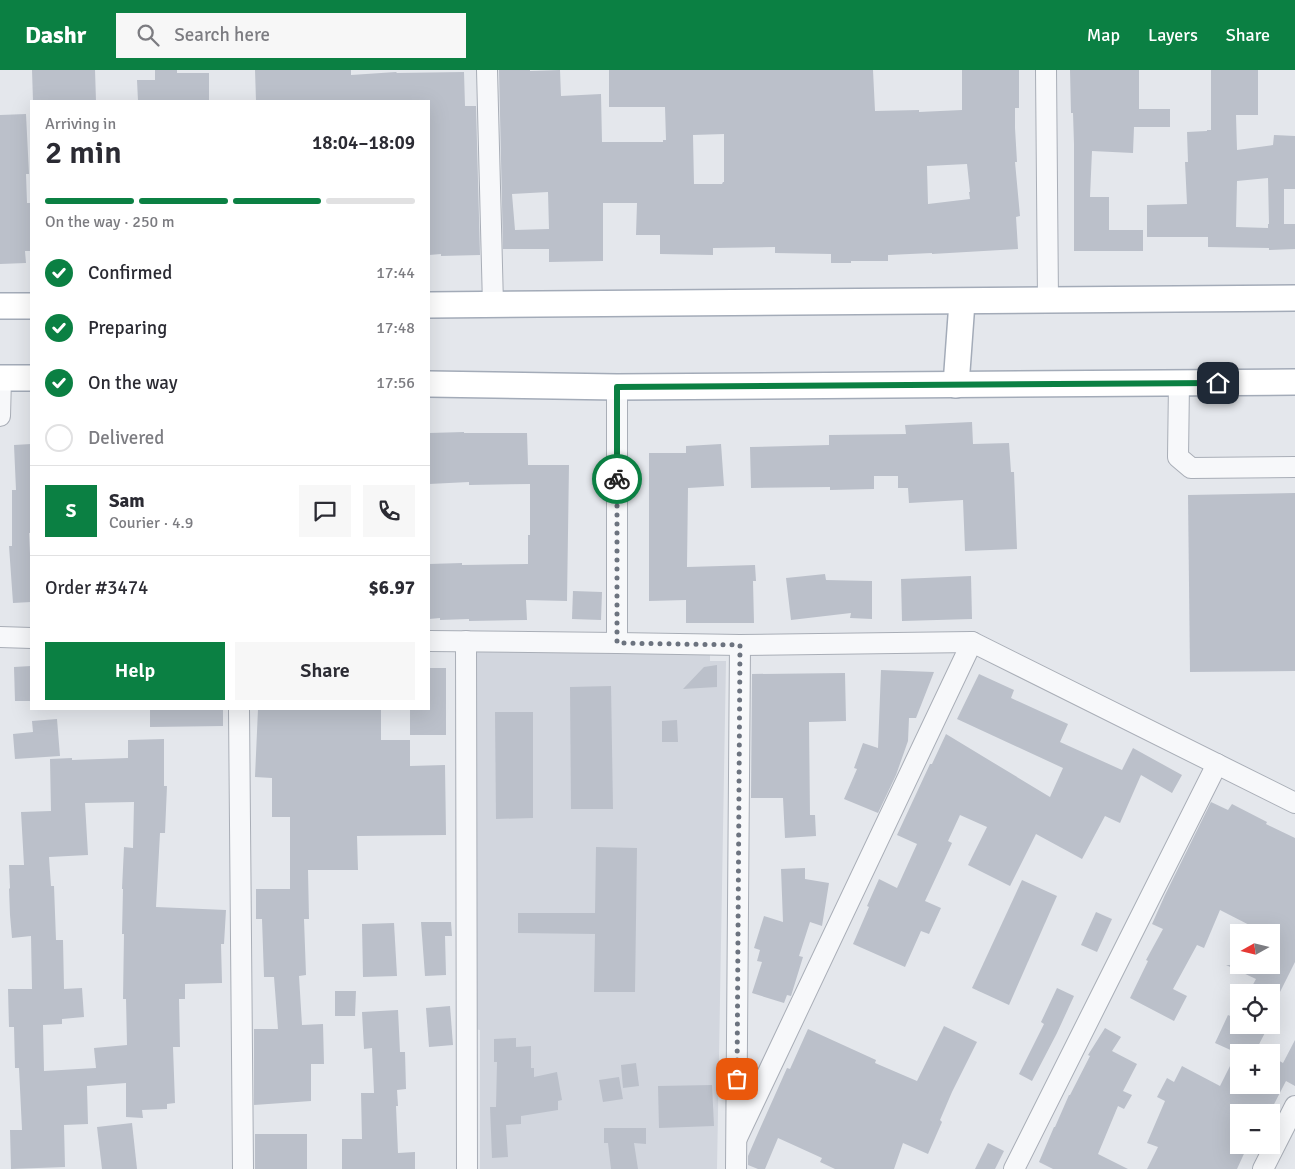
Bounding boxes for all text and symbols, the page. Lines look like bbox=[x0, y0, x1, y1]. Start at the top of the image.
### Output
search box bbox=[116, 13, 466, 58]
text: Dashr bbox=[25, 20, 86, 50]
icon: search bbox=[134, 21, 162, 49]
text: Search here bbox=[174, 23, 270, 47]
text: Map bbox=[1087, 24, 1120, 46]
text: Layers bbox=[1148, 24, 1198, 46]
text: Share bbox=[1226, 24, 1270, 46]
text: Arriving in bbox=[45, 114, 116, 134]
text: 18:04–18:09 bbox=[312, 131, 415, 155]
text: 2 min bbox=[45, 133, 122, 172]
text: On the way · 250 m bbox=[45, 212, 175, 232]
icon: check bbox=[45, 259, 73, 287]
text: Confirmed bbox=[88, 261, 172, 285]
text: 17:44 bbox=[376, 263, 415, 283]
icon: check bbox=[45, 314, 73, 342]
text: Preparing bbox=[88, 316, 167, 340]
text: 17:48 bbox=[376, 318, 415, 338]
pin bbox=[1197, 362, 1239, 404]
icon: check bbox=[45, 369, 73, 397]
icon: home bbox=[1204, 369, 1232, 397]
text: On the way bbox=[88, 371, 178, 395]
text: 17:56 bbox=[376, 373, 415, 393]
text: Delivered bbox=[88, 426, 164, 450]
courier bbox=[592, 454, 642, 504]
icon: bike bbox=[603, 465, 631, 493]
button: chat bbox=[299, 485, 351, 537]
button: phone bbox=[363, 485, 415, 537]
text: Sam bbox=[109, 489, 145, 513]
text: S bbox=[66, 499, 76, 523]
text: Courier · 4.9 bbox=[109, 513, 193, 533]
text: Order #3474 bbox=[45, 576, 148, 600]
text: $6.97 bbox=[369, 576, 415, 600]
button: Help bbox=[45, 642, 225, 700]
button: Share bbox=[235, 642, 415, 700]
north arrow bbox=[1230, 924, 1280, 974]
map controls bbox=[1230, 924, 1280, 1154]
button: locate bbox=[1230, 984, 1280, 1034]
button: + bbox=[1230, 1044, 1280, 1094]
pin bbox=[716, 1058, 758, 1100]
icon: bag bbox=[723, 1065, 751, 1093]
button: − bbox=[1230, 1104, 1280, 1154]

